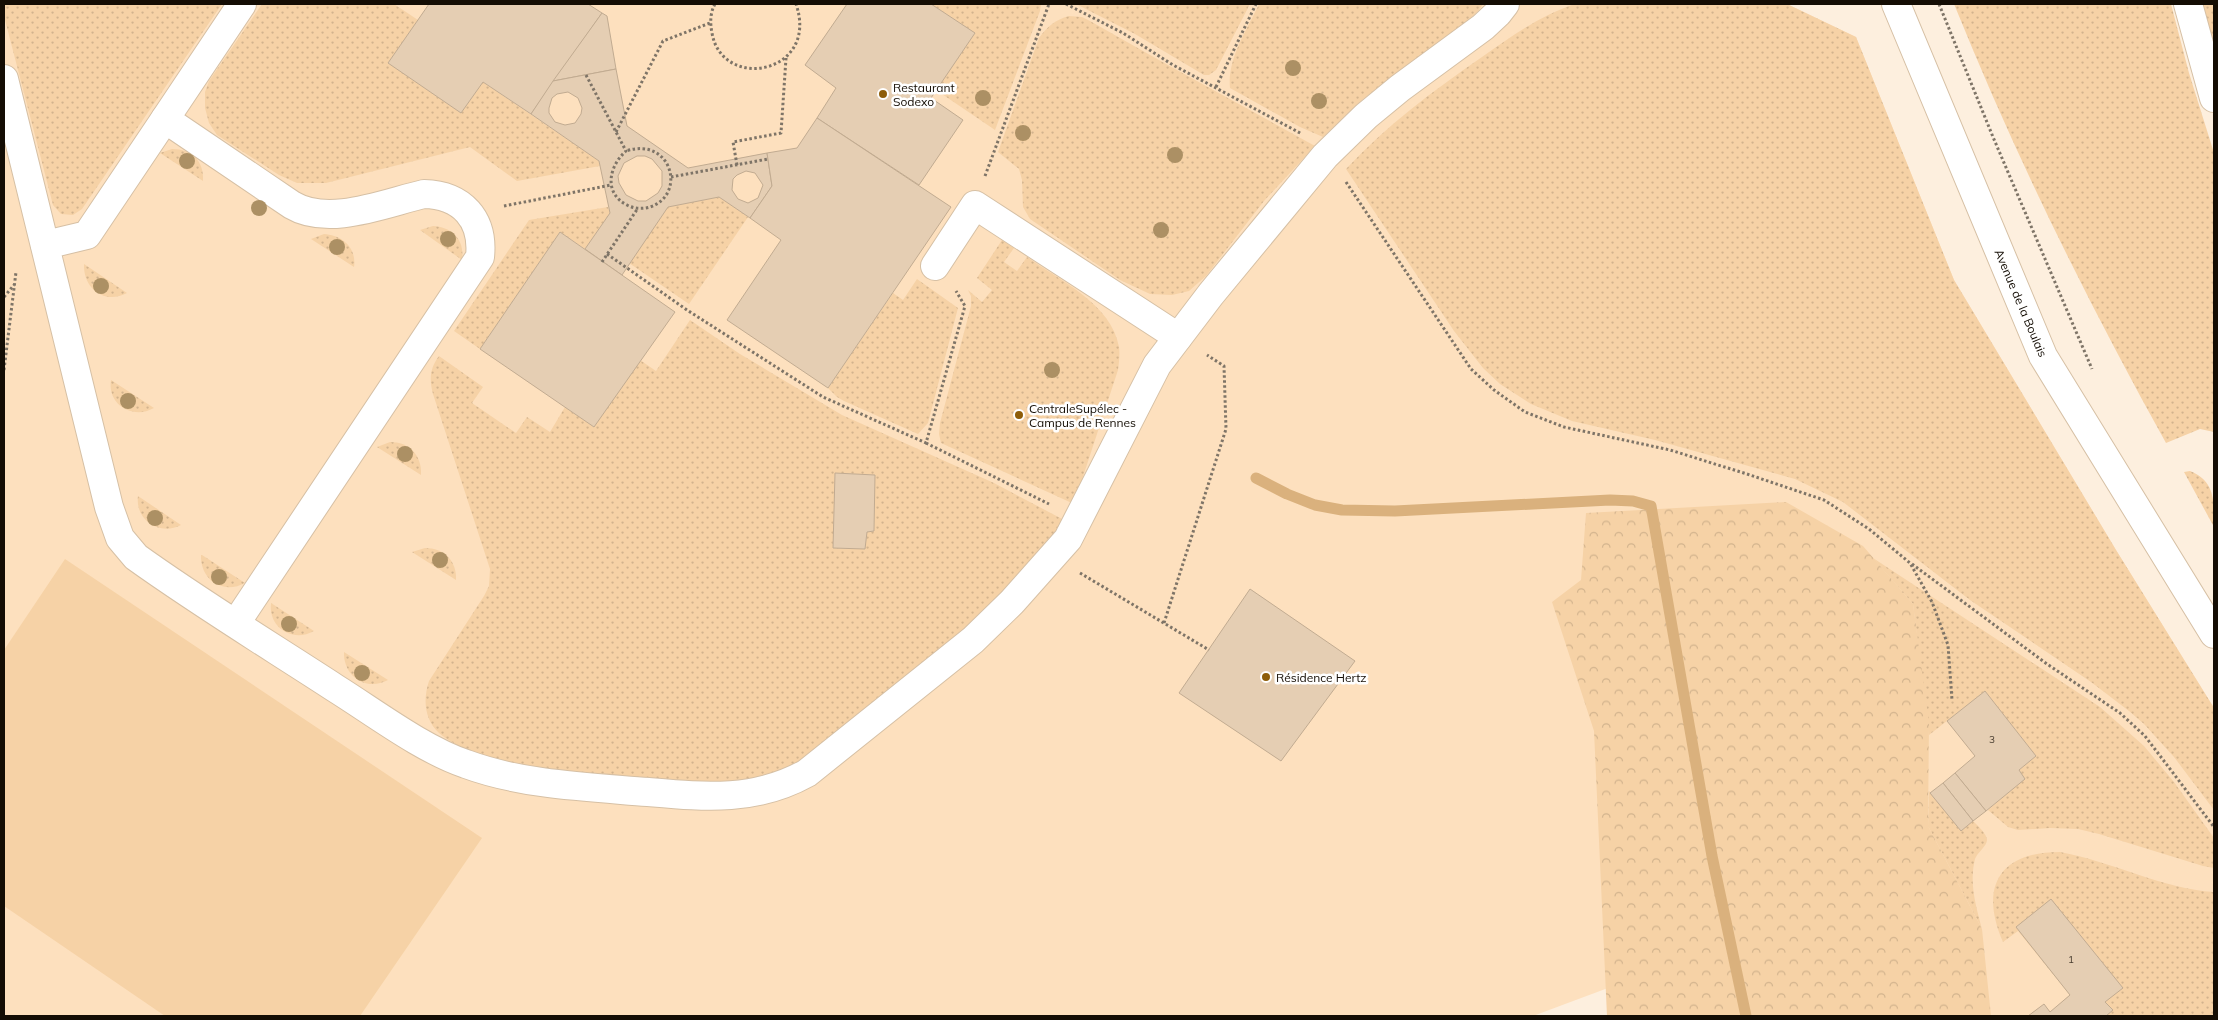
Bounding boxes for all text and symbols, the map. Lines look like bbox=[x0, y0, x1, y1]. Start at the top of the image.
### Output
place label: Restaurant Sodexo bbox=[893, 80, 955, 109]
marker: Restaurant Sodexo bbox=[877, 88, 889, 100]
street label: Avenue de la Boulais bbox=[1991, 247, 2051, 359]
place label: CentraleSupélec - Campus de Rennes bbox=[1029, 401, 1136, 430]
marker: CentraleSupélec - Campus de Rennes bbox=[1013, 409, 1025, 421]
place label: Résidence Hertz bbox=[1276, 670, 1367, 685]
marker: Résidence Hertz bbox=[1260, 671, 1272, 683]
house number: 3 bbox=[1989, 733, 1995, 746]
house number: 1 bbox=[2068, 953, 2074, 966]

